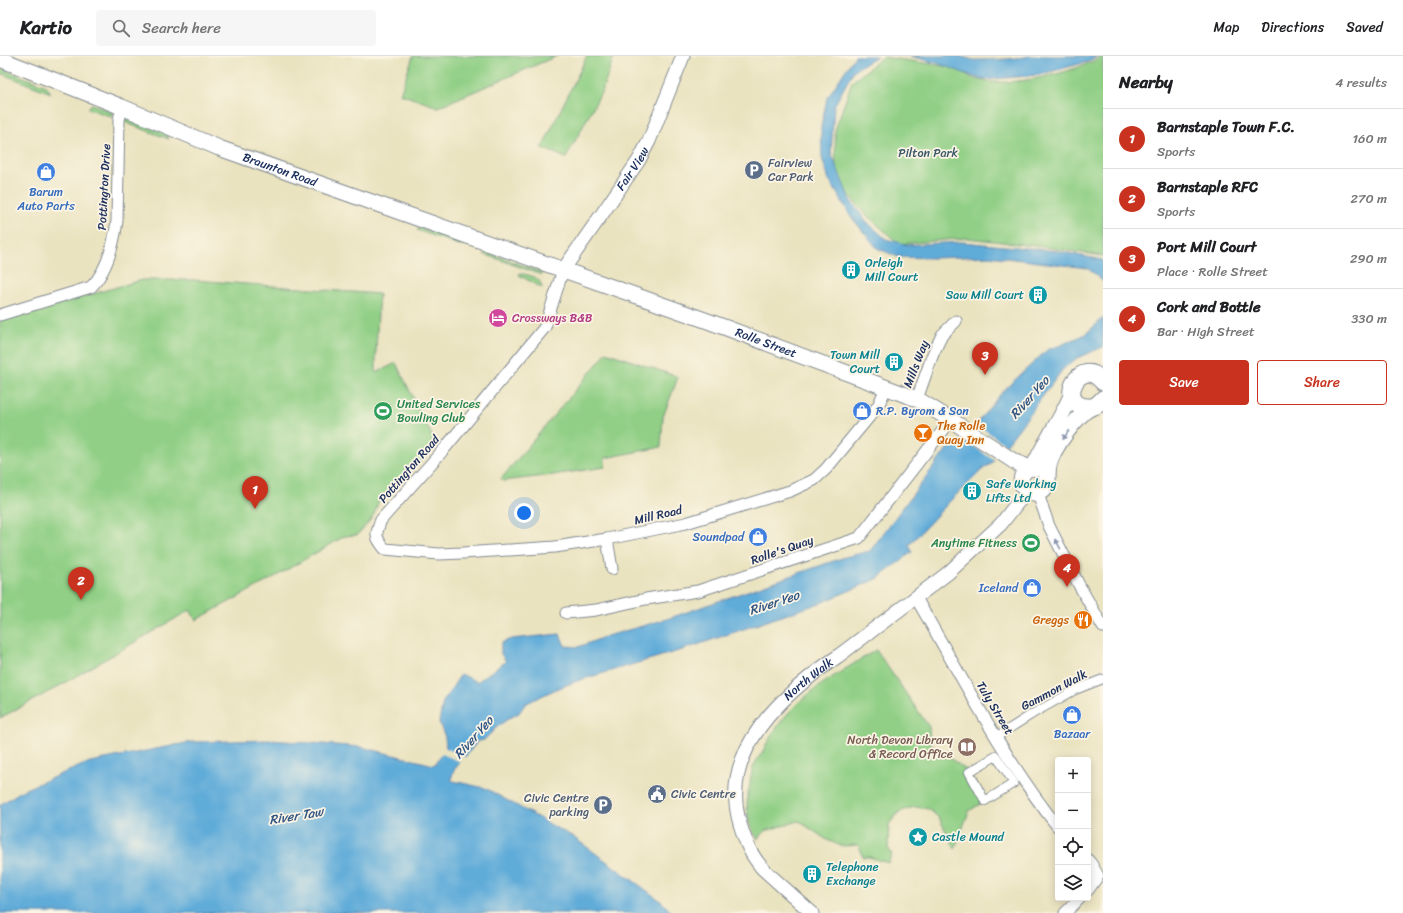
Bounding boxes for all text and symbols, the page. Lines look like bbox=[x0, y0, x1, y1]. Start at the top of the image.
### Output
search box bbox=[96, 10, 376, 46]
text: Kartio bbox=[20, 11, 72, 44]
text: Search here bbox=[142, 15, 221, 41]
text: Map bbox=[1213, 15, 1239, 40]
text: Directions bbox=[1261, 15, 1324, 40]
text: Saved bbox=[1346, 15, 1383, 40]
icon: search bbox=[110, 17, 132, 39]
text: Nearby bbox=[1119, 67, 1173, 97]
text: 4 results bbox=[1335, 71, 1387, 94]
text: Barnstaple Town F.C. bbox=[1157, 114, 1295, 140]
text: 1 bbox=[1129, 127, 1135, 150]
text: 160 m bbox=[1352, 127, 1387, 150]
text: Sports bbox=[1157, 140, 1195, 163]
street label: Fair View bbox=[610, 142, 655, 195]
park label: Pilton Park bbox=[898, 142, 958, 164]
street label: Pottington Drive bbox=[91, 143, 117, 231]
street label: Braunton Road bbox=[240, 146, 321, 193]
place label: Fairview Car Park bbox=[768, 152, 814, 188]
parking icon: Fairview Car Park bbox=[743, 159, 765, 181]
shop icon: Barum Auto Parts bbox=[35, 161, 57, 183]
text: Barnstaple RFC bbox=[1157, 174, 1258, 200]
place label: Barum Auto Parts bbox=[16, 181, 75, 217]
text: 2 bbox=[1128, 187, 1136, 210]
text: 270 m bbox=[1350, 187, 1387, 210]
text: Sports bbox=[1157, 200, 1195, 223]
text: Port Mill Court bbox=[1157, 234, 1256, 260]
text: 3 bbox=[1128, 247, 1136, 270]
text: 290 m bbox=[1350, 247, 1387, 270]
place label: Orleigh Mill Court bbox=[865, 252, 918, 288]
building icon: Orleigh Mill Court bbox=[840, 259, 862, 281]
text: Place · Rolle Street bbox=[1157, 260, 1268, 283]
place label: Saw Mill Court bbox=[946, 284, 1024, 306]
building icon: Saw Mill Court bbox=[1027, 284, 1049, 306]
text: Cork and Bottle bbox=[1157, 294, 1261, 320]
hotel icon: Crossways B&B bbox=[487, 307, 509, 329]
place label: Crossways B&B bbox=[512, 307, 593, 329]
text: 4 bbox=[1128, 307, 1136, 330]
text: 330 m bbox=[1351, 307, 1387, 330]
text: Bar · High Street bbox=[1157, 320, 1255, 343]
street label: Rolle Street bbox=[732, 321, 800, 364]
street label: Mills Way bbox=[897, 336, 935, 391]
pin: 3 bbox=[972, 342, 998, 375]
place label: Town Mill Court bbox=[830, 344, 881, 380]
building icon: Town Mill Court bbox=[883, 351, 905, 373]
button: Save bbox=[1119, 360, 1249, 405]
button: Share bbox=[1257, 360, 1387, 405]
water label: River Yeo bbox=[1004, 369, 1056, 424]
place label: United Services Bowling Club bbox=[397, 393, 481, 429]
sports icon: United Services Bowling Club bbox=[372, 400, 394, 422]
shop icon: R.P. Byrom & Son bbox=[851, 400, 873, 422]
place label: R.P. Byrom & Son bbox=[876, 400, 969, 422]
place label: The Rolle Quay Inn bbox=[937, 415, 985, 451]
bar icon: The Rolle Quay Inn bbox=[912, 422, 934, 444]
street label: Pottington Road bbox=[373, 429, 446, 508]
one-way arrow bbox=[1062, 430, 1070, 440]
place label: Safe Working Lifts Ltd bbox=[986, 473, 1057, 509]
pin: 1 bbox=[242, 476, 268, 509]
building icon: Safe Working Lifts Ltd bbox=[961, 480, 983, 502]
street label: Mill Road bbox=[632, 499, 685, 531]
your location bbox=[514, 503, 534, 523]
place label: Soundpad bbox=[692, 526, 746, 548]
shop icon: Soundpad bbox=[747, 526, 769, 548]
street label: Rolle's Quay bbox=[748, 529, 817, 571]
place label: Anytime Fitness bbox=[930, 532, 1017, 554]
sports icon: Anytime Fitness bbox=[1020, 532, 1042, 554]
one-way arrow bbox=[1055, 538, 1061, 549]
pin: 4 bbox=[1054, 554, 1080, 587]
pin: 2 bbox=[68, 567, 94, 600]
place label: Iceland bbox=[978, 577, 1020, 599]
shop icon: Iceland bbox=[1021, 577, 1043, 599]
water label: River Yeo bbox=[746, 583, 804, 621]
place label: Greggs bbox=[1033, 609, 1069, 631]
restaurant icon: Greggs bbox=[1072, 609, 1094, 631]
street label: North Walk bbox=[778, 651, 839, 706]
street label: Gammon Walk bbox=[1017, 663, 1092, 717]
street label: Tuly Street bbox=[970, 677, 1020, 739]
shop icon: Bazaar bbox=[1061, 704, 1083, 726]
water label: River Yeo bbox=[448, 709, 500, 764]
place label: Bazaar bbox=[1054, 723, 1091, 745]
place label: North Devon Library & Record Office bbox=[847, 729, 954, 765]
library icon: North Devon Library & Record Office bbox=[956, 736, 978, 758]
map controls bbox=[1055, 757, 1091, 901]
button: + bbox=[1055, 757, 1091, 793]
public building icon: Civic Centre bbox=[646, 783, 668, 805]
place label: Civic Centre bbox=[671, 783, 736, 805]
place label: Civic Centre parking bbox=[524, 787, 589, 823]
button: − bbox=[1055, 793, 1091, 829]
parking icon: Civic Centre parking bbox=[592, 794, 614, 816]
water label: River Taw bbox=[268, 800, 327, 831]
place icon: Castle Mound bbox=[907, 826, 929, 848]
place label: Castle Mound bbox=[932, 826, 1005, 848]
button: locate bbox=[1055, 829, 1091, 865]
place label: Telephone Exchange bbox=[826, 856, 879, 892]
building icon: Telephone Exchange bbox=[801, 863, 823, 885]
button: layers bbox=[1055, 865, 1091, 901]

